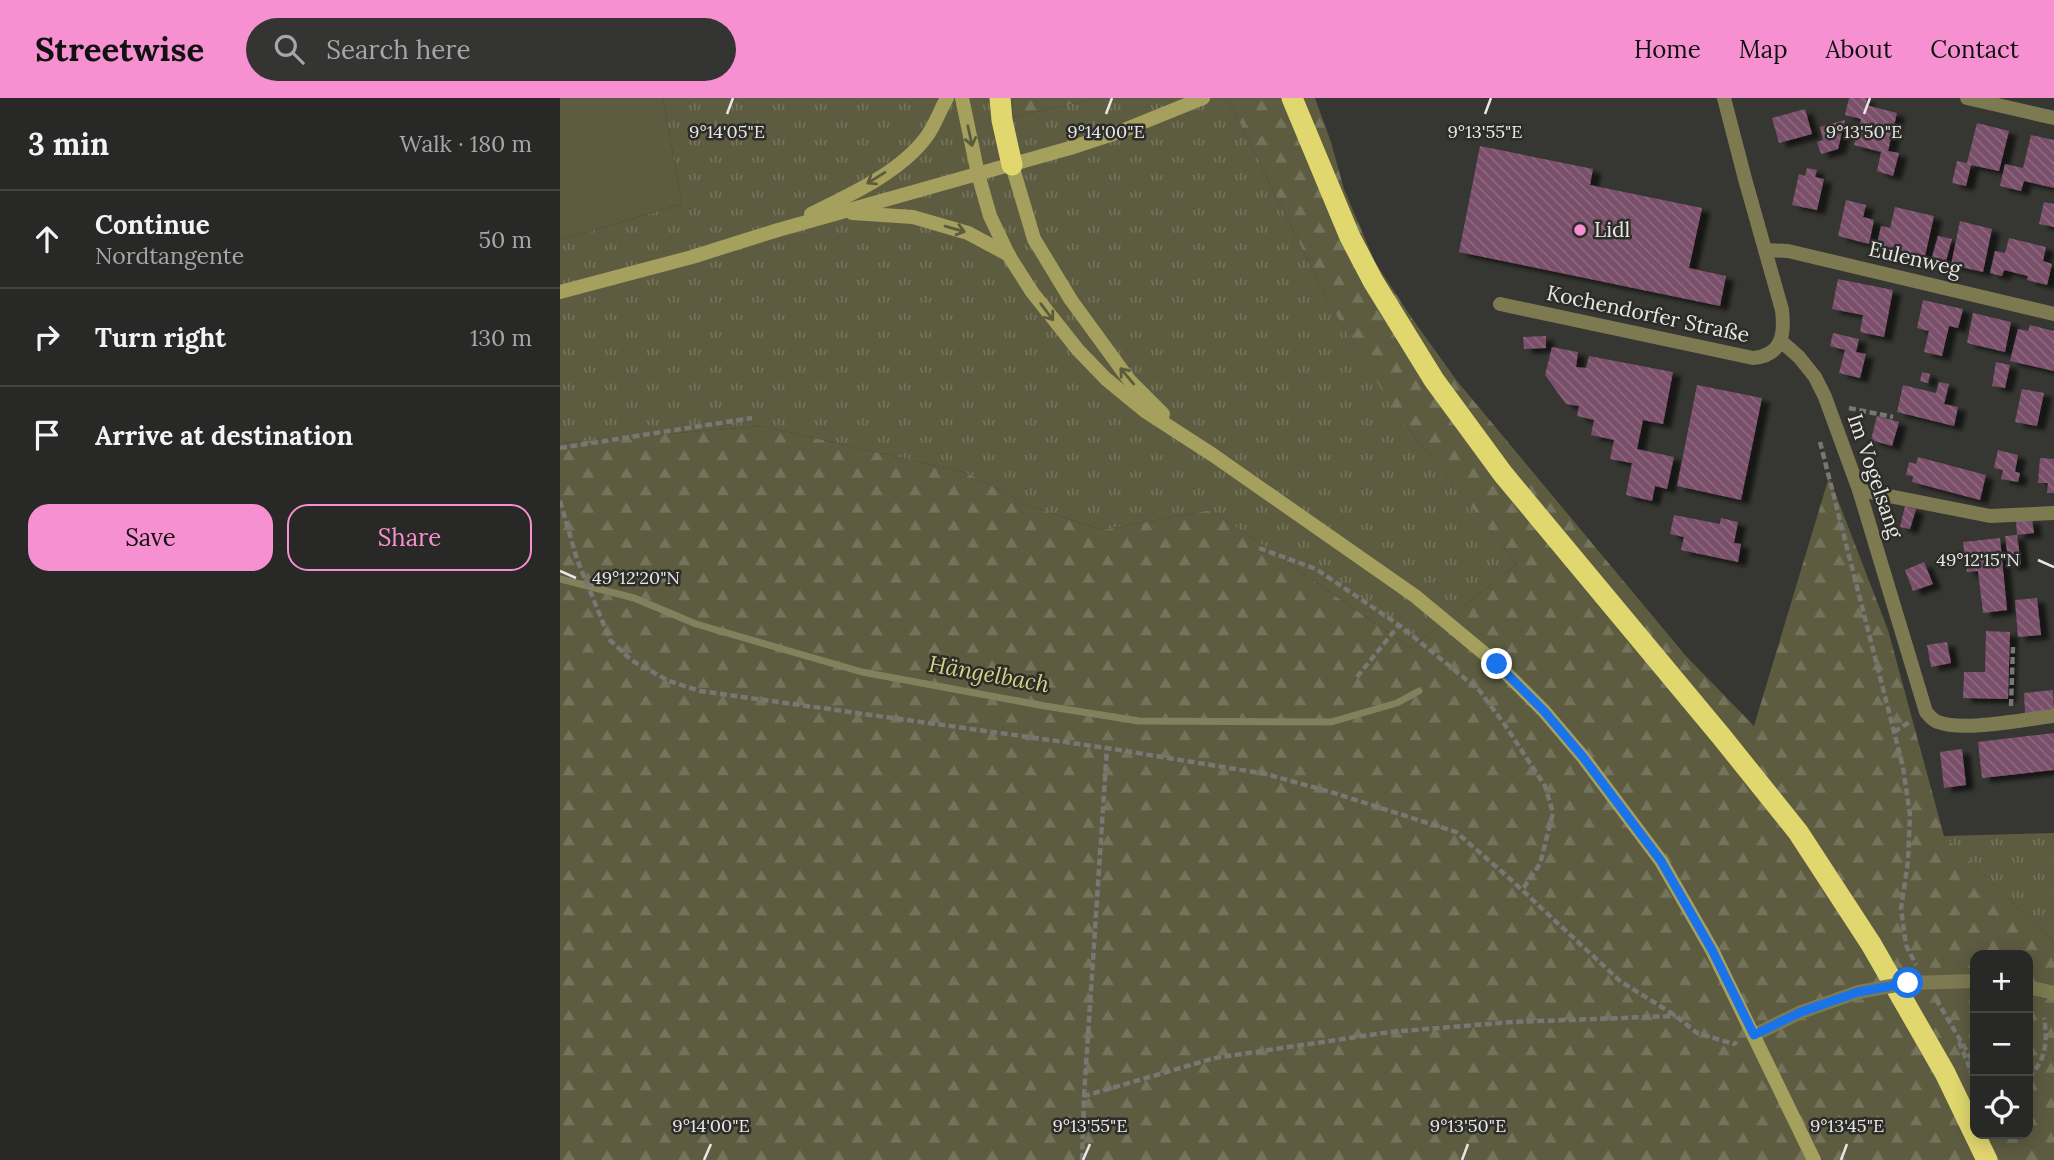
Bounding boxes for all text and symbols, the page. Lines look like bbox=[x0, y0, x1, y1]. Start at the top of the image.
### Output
search box bbox=[246, 18, 736, 81]
text: Streetwise bbox=[35, 28, 204, 70]
icon: search bbox=[270, 30, 308, 68]
text: Search here bbox=[326, 33, 471, 66]
text: Home bbox=[1634, 34, 1701, 65]
text: Map bbox=[1739, 34, 1788, 65]
text: About bbox=[1826, 34, 1892, 65]
text: Contact bbox=[1930, 34, 2019, 65]
text: 9°14'05"E bbox=[689, 120, 765, 143]
text: 9°14'00"E bbox=[1067, 120, 1145, 143]
text: 9°13'55"E bbox=[1447, 120, 1523, 143]
text: 9°13'50"E bbox=[1826, 120, 1902, 143]
one-way arrow bbox=[963, 124, 977, 147]
text: 3 min bbox=[28, 125, 109, 163]
text: Walk · 180 m bbox=[399, 129, 532, 158]
one-way arrow bbox=[867, 171, 886, 186]
text: Continue bbox=[95, 208, 210, 241]
place label: Lidl bbox=[1594, 216, 1630, 243]
icon: ahead bbox=[28, 220, 66, 258]
marker: Lidl bbox=[1572, 222, 1588, 238]
one-way arrow bbox=[944, 224, 966, 237]
text: 50 m bbox=[479, 225, 532, 254]
street label: Eulenweg bbox=[1866, 235, 1965, 282]
text: Nordtangente bbox=[95, 241, 244, 270]
street label: Kochendorfer Straße bbox=[1544, 279, 1752, 348]
one-way arrow bbox=[1040, 302, 1054, 321]
icon: right bbox=[28, 318, 66, 356]
text: Turn right bbox=[95, 321, 226, 354]
text: 130 m bbox=[470, 323, 532, 352]
one-way arrow bbox=[1119, 368, 1135, 386]
street label: Im Vogelsang bbox=[1842, 410, 1910, 542]
icon: arrive bbox=[28, 416, 66, 454]
text: Arrive at destination bbox=[95, 419, 353, 452]
button: Save bbox=[28, 504, 273, 571]
button: Share bbox=[287, 504, 532, 571]
text: 49°12'15"N bbox=[1936, 548, 2020, 571]
text: 49°12'20"N bbox=[592, 566, 680, 589]
route end bbox=[1481, 648, 1512, 679]
water label: Hängelbach bbox=[927, 649, 1052, 698]
map controls bbox=[1970, 950, 2033, 1139]
button: + bbox=[1970, 950, 2033, 1013]
route start bbox=[1892, 967, 1923, 998]
button: − bbox=[1970, 1013, 2033, 1076]
button: locate bbox=[1970, 1076, 2033, 1139]
text: 9°14'00"E bbox=[672, 1114, 750, 1137]
text: 9°13'55"E bbox=[1052, 1114, 1128, 1137]
text: 9°13'50"E bbox=[1430, 1114, 1506, 1137]
text: 9°13'45"E bbox=[1810, 1114, 1884, 1137]

